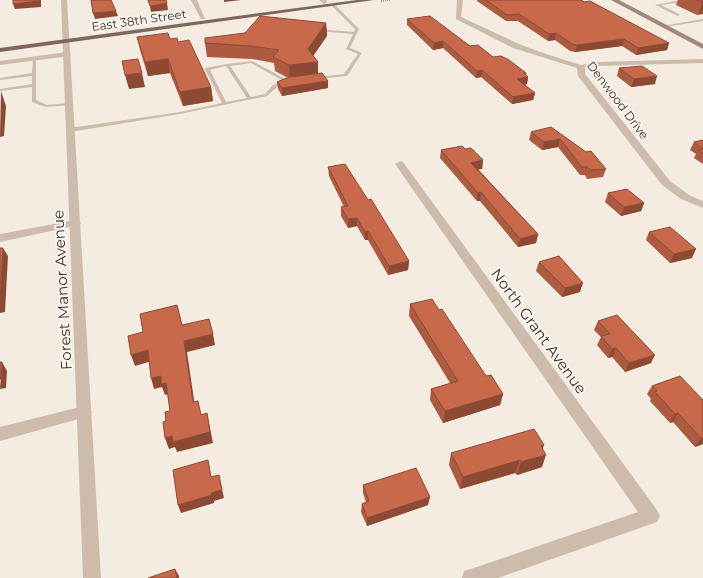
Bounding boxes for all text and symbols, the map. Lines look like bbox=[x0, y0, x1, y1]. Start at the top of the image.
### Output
street label: East 38th Street bbox=[91, 6, 188, 34]
street label: Denwood Drive bbox=[584, 58, 652, 142]
street label: Forest Manor Avenue bbox=[48, 210, 76, 370]
street label: North Grant Avenue bbox=[487, 264, 591, 398]

